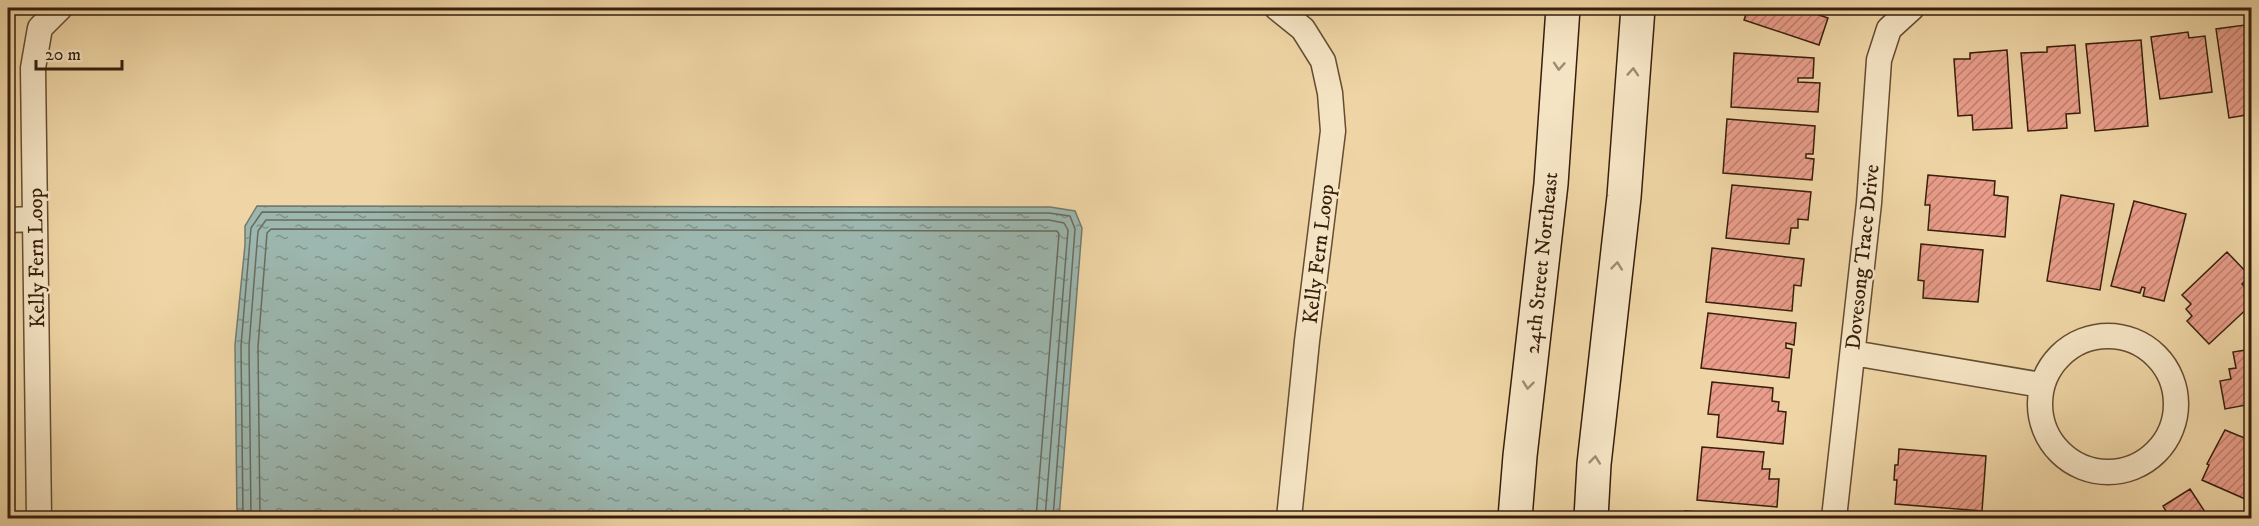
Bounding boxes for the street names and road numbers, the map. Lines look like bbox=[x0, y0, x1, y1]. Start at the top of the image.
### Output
street label: Dovesong Trace Drive bbox=[1840, 163, 1886, 351]
street label: 24th Street Northeast bbox=[1520, 171, 1564, 355]
street label: Kelly Fern Loop bbox=[1298, 183, 1340, 325]
street label: Kelly Fern Loop bbox=[23, 188, 51, 328]

